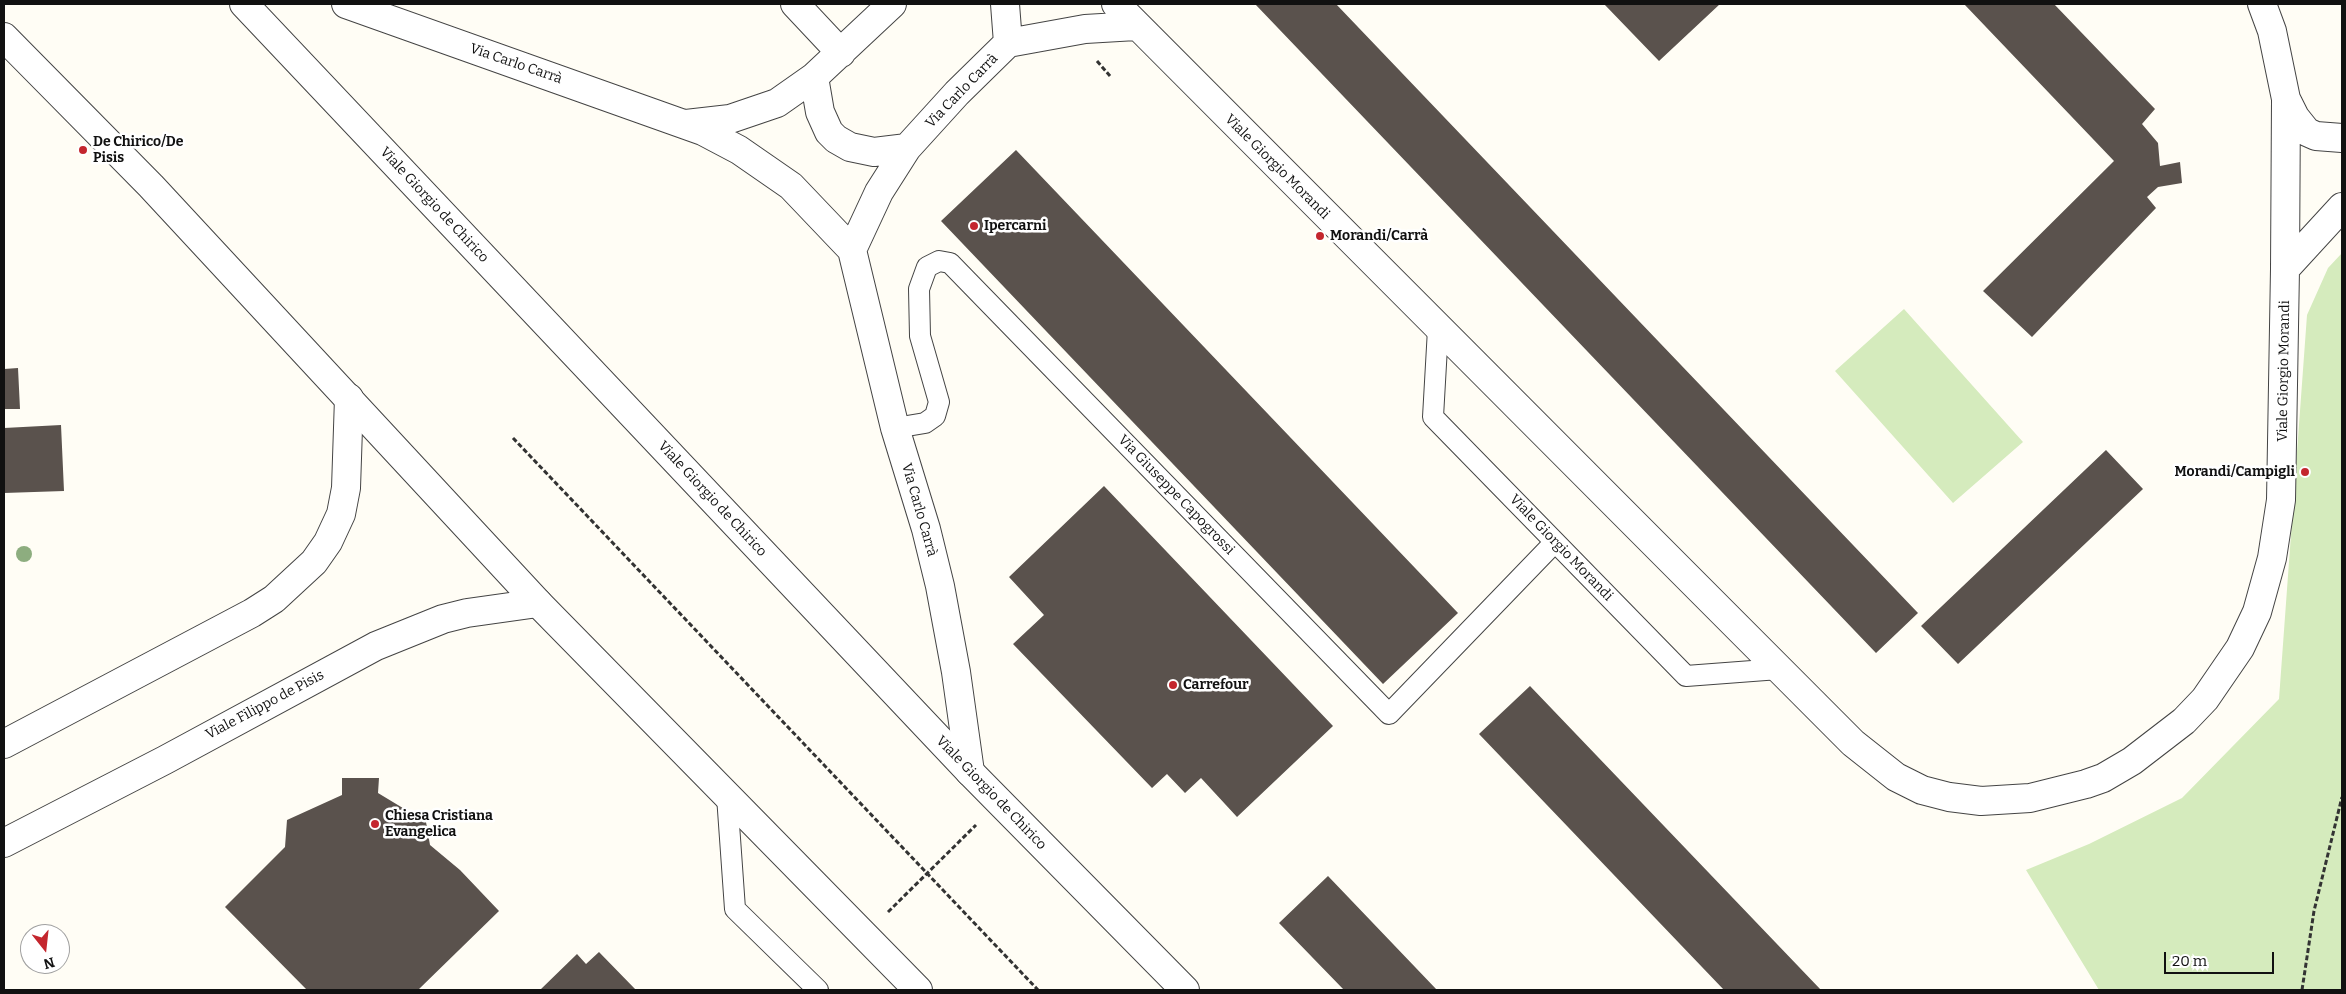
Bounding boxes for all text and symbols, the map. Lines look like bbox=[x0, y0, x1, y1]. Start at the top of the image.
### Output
street label: Via Carlo Carrà bbox=[468, 40, 564, 88]
street label: Via Carlo Carrà bbox=[922, 50, 1002, 132]
street label: Viale Giorgio Morandi bbox=[1221, 111, 1333, 223]
place label: De Chirico/De Pisis bbox=[93, 134, 183, 166]
marker: De Chirico/De Pisis bbox=[77, 144, 89, 156]
street label: Viale Giorgio de Chirico bbox=[376, 144, 492, 266]
place label: Ipercarni bbox=[984, 218, 1046, 234]
marker: Ipercarni bbox=[968, 220, 980, 232]
place label: Morandi/Carrà bbox=[1330, 228, 1428, 244]
marker: Morandi/Carrà bbox=[1314, 230, 1326, 242]
street label: Viale Giorgio Morandi bbox=[2274, 300, 2294, 442]
street label: Via Giuseppe Capogrossi bbox=[1114, 432, 1238, 558]
street label: Viale Giorgio de Chirico bbox=[654, 438, 770, 560]
street label: Via Carlo Carrà bbox=[898, 461, 940, 559]
place label: Morandi/Campigli bbox=[2174, 464, 2295, 480]
marker: Morandi/Campigli bbox=[2299, 466, 2311, 478]
street label: Viale Giorgio Morandi bbox=[1506, 491, 1616, 605]
street label: Viale Filippo de Pisis bbox=[203, 667, 327, 743]
place label: Carrefour bbox=[1183, 677, 1249, 693]
marker: Carrefour bbox=[1167, 679, 1179, 691]
street label: Viale Giorgio de Chirico bbox=[932, 733, 1050, 853]
place label: Chiesa Cristiana Evangelica bbox=[385, 808, 493, 840]
marker: Chiesa Cristiana Evangelica bbox=[369, 818, 381, 830]
north arrow bbox=[20, 924, 70, 974]
scale bar bbox=[2166, 942, 2276, 974]
text: 20 m bbox=[2172, 952, 2207, 970]
text: N bbox=[41, 953, 57, 973]

